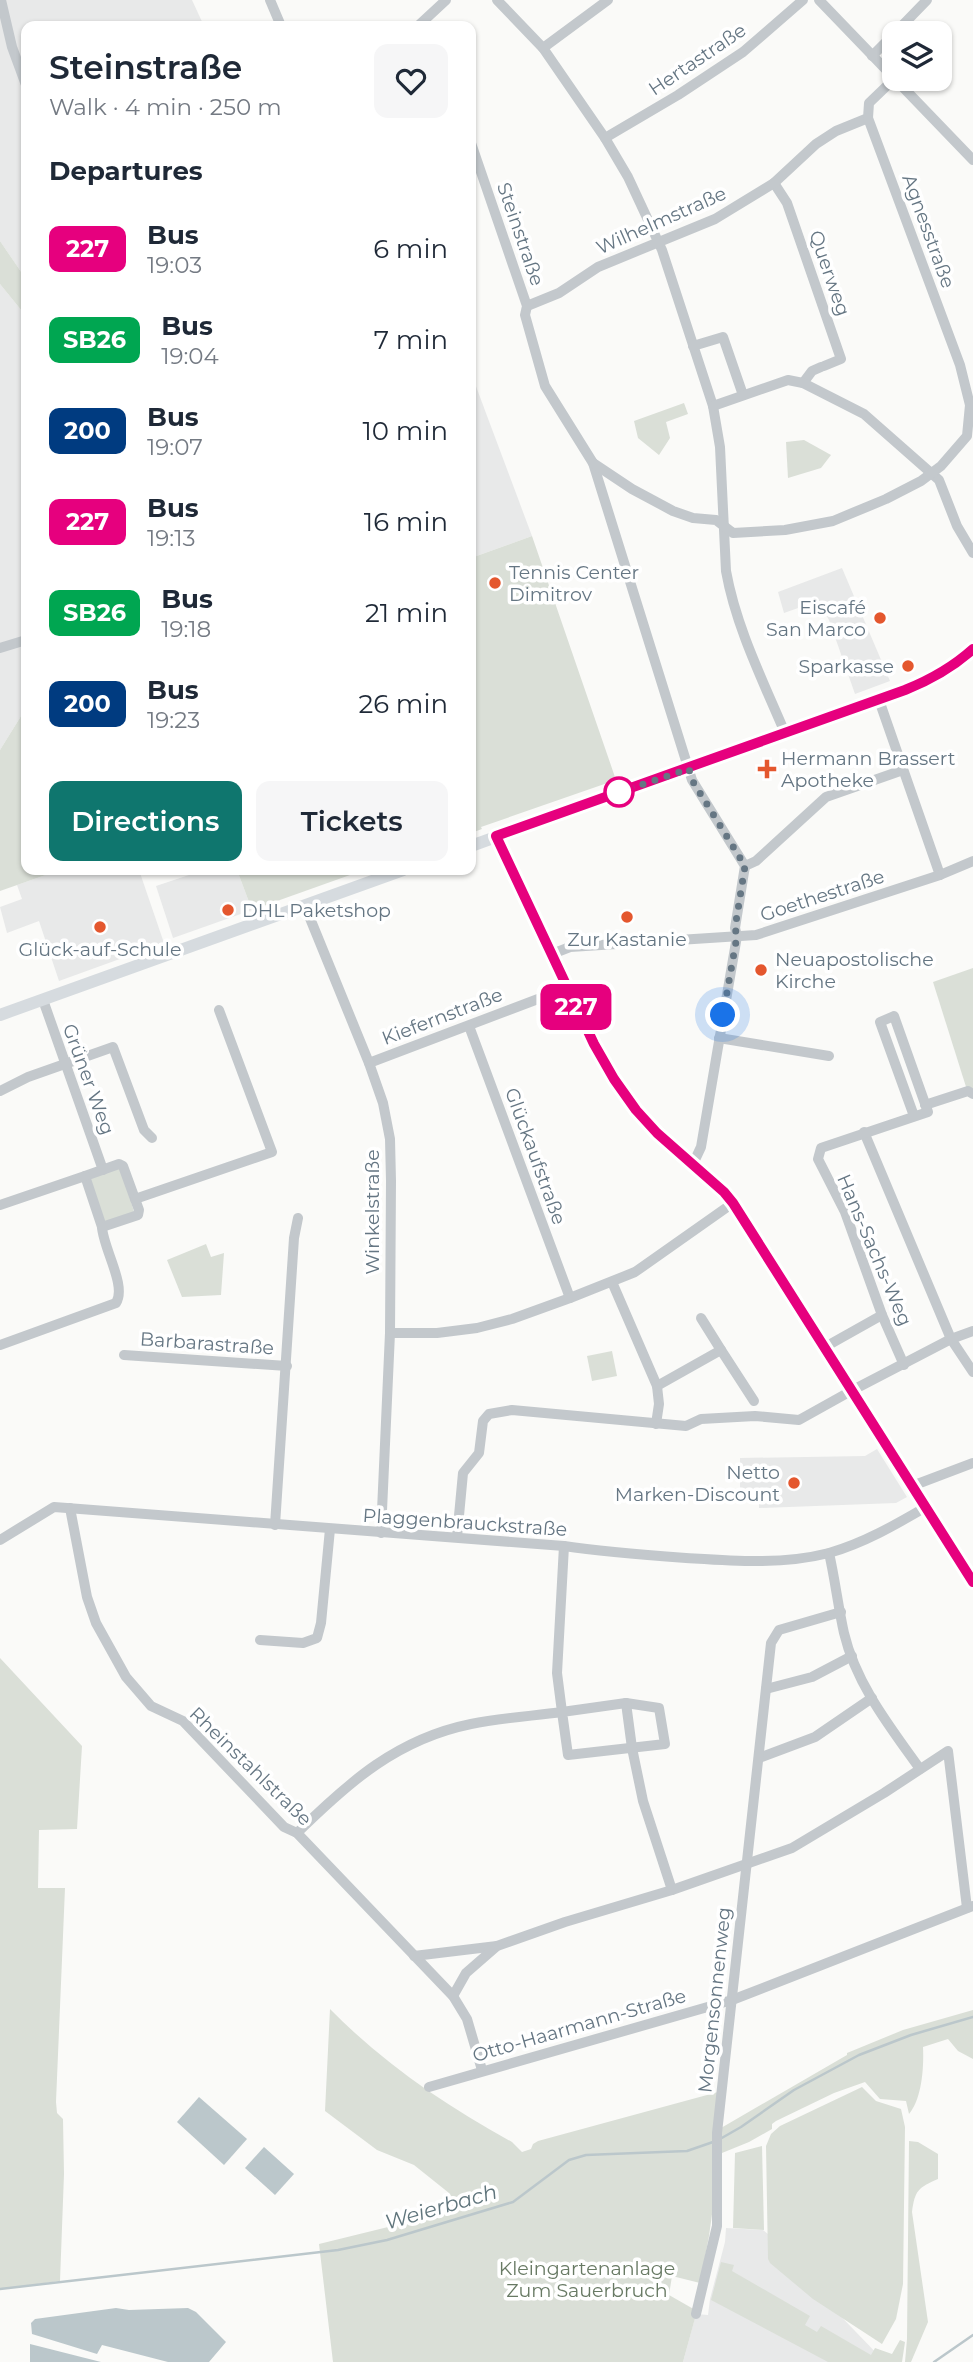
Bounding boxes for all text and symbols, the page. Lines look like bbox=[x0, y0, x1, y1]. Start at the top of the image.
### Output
street label: Hertastraße bbox=[644, 18, 750, 100]
map controls bbox=[882, 21, 952, 91]
button: layers bbox=[882, 21, 952, 91]
button: heart bbox=[374, 44, 448, 118]
text: Steinstraße bbox=[49, 47, 242, 87]
text: Walk · 4 min · 250 m bbox=[49, 93, 282, 121]
text: Departures bbox=[49, 155, 203, 187]
street label: Agnesstraße bbox=[897, 171, 960, 291]
street label: Steinstraße bbox=[492, 180, 549, 289]
street label: Wilhelmstraße bbox=[593, 182, 730, 259]
text: Bus bbox=[147, 219, 199, 251]
street label: Querweg bbox=[804, 227, 855, 319]
text: 6 min bbox=[373, 233, 448, 265]
text: 227 bbox=[66, 234, 109, 263]
text: 19:03 bbox=[147, 251, 202, 279]
text: Bus bbox=[161, 310, 213, 342]
text: 7 min bbox=[374, 324, 448, 356]
text: SB26 bbox=[63, 325, 126, 354]
text: 19:04 bbox=[161, 342, 219, 370]
text: Bus bbox=[147, 401, 199, 433]
text: 10 min bbox=[362, 415, 448, 447]
text: 200 bbox=[64, 416, 111, 445]
text: 19:07 bbox=[147, 433, 203, 461]
text: Bus bbox=[147, 492, 199, 524]
text: 16 min bbox=[364, 506, 448, 538]
text: 227 bbox=[66, 507, 109, 536]
text: 19:13 bbox=[147, 524, 195, 552]
place label: Tennis Center Dimitrov bbox=[509, 561, 639, 606]
marker: Tennis Center Dimitrov bbox=[487, 575, 503, 591]
text: Bus bbox=[161, 583, 213, 615]
place label: Eiscafé San Marco bbox=[766, 596, 866, 641]
text: 21 min bbox=[365, 597, 448, 629]
text: SB26 bbox=[63, 598, 126, 627]
marker: Eiscafé San Marco bbox=[872, 610, 888, 626]
text: 19:18 bbox=[161, 615, 211, 643]
place label: Sparkasse bbox=[798, 655, 894, 678]
marker: Sparkasse bbox=[900, 658, 916, 674]
text: Bus bbox=[147, 674, 199, 706]
text: 26 min bbox=[358, 688, 448, 720]
text: 200 bbox=[64, 689, 111, 718]
text: 19:23 bbox=[147, 706, 200, 734]
place label: Hermann Brassert Apotheke bbox=[781, 747, 956, 792]
marker: Hermann Brassert Apotheke bbox=[759, 761, 775, 777]
unlabelled marker bbox=[604, 777, 634, 807]
button: Directions bbox=[49, 781, 242, 861]
button: Tickets bbox=[256, 781, 448, 861]
street label: Goethestraße bbox=[757, 865, 887, 926]
place label: DHL Paketshop bbox=[242, 899, 391, 922]
marker: DHL Paketshop bbox=[220, 902, 236, 918]
marker: Zur Kastanie bbox=[619, 909, 635, 925]
marker: Glück-auf-Schule bbox=[92, 919, 108, 935]
place label: Zur Kastanie bbox=[567, 928, 687, 951]
place label: Glück-auf-Schule bbox=[19, 938, 181, 961]
place label: Neuapostolische Kirche bbox=[775, 948, 934, 993]
marker: Neuapostolische Kirche bbox=[753, 962, 769, 978]
street label: Kiefernstraße bbox=[379, 983, 506, 1050]
line badge: 227 bbox=[536, 984, 616, 1030]
text: 227 bbox=[554, 992, 598, 1021]
your location bbox=[705, 997, 740, 1032]
street label: Grüner Weg bbox=[58, 1020, 119, 1138]
street label: Glückaufstraße bbox=[500, 1085, 571, 1228]
street label: Winkelstraße bbox=[361, 1149, 384, 1275]
street label: Hans-Sachs-Weg bbox=[832, 1171, 917, 1330]
street label: Barbarastraße bbox=[139, 1327, 275, 1360]
place label: Netto Marken-Discount bbox=[615, 1461, 780, 1506]
marker: Netto Marken-Discount bbox=[786, 1475, 802, 1491]
street label: Plaggenbrauckstraße bbox=[362, 1504, 568, 1541]
street label: Rheinstahlstraße bbox=[185, 1702, 317, 1831]
street label: Morgensonnenweg bbox=[693, 1906, 736, 2094]
street label: Otto-Haarmann-Straße bbox=[470, 1984, 689, 2067]
water label: Weierbach bbox=[382, 2179, 500, 2234]
park label: Kleingartenanlage Zum Sauerbruch bbox=[499, 2257, 675, 2302]

